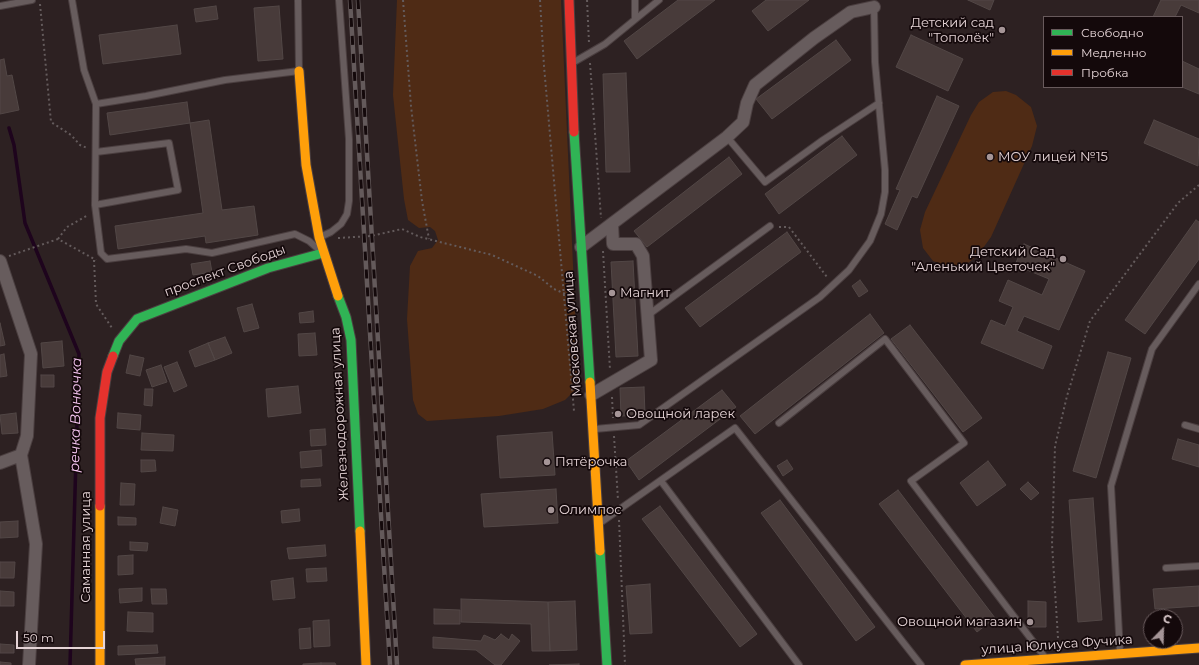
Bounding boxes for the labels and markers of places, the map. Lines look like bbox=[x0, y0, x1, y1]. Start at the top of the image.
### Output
place label: Детский сад "Тополёк" bbox=[911, 15, 994, 46]
marker: Детский сад "Тополёк" bbox=[997, 25, 1007, 35]
place label: МОУ лицей №15 bbox=[998, 149, 1108, 165]
marker: МОУ лицей №15 bbox=[985, 152, 995, 162]
place label: Детский Сад "Аленький Цветочек" bbox=[911, 244, 1055, 275]
marker: Детский Сад "Аленький Цветочек" bbox=[1058, 254, 1068, 264]
place label: Магнит bbox=[620, 285, 670, 301]
marker: Магнит bbox=[607, 288, 617, 298]
place label: Овощной ларек bbox=[626, 406, 735, 422]
marker: Овощной ларек bbox=[613, 409, 623, 419]
place label: Пятёрочка bbox=[555, 454, 627, 470]
marker: Пятёрочка bbox=[542, 457, 552, 467]
place label: Олимпос bbox=[559, 502, 622, 518]
marker: Олимпос bbox=[546, 505, 556, 515]
place label: Овощной магазин bbox=[897, 614, 1022, 630]
marker: Овощной магазин bbox=[1025, 617, 1035, 627]

